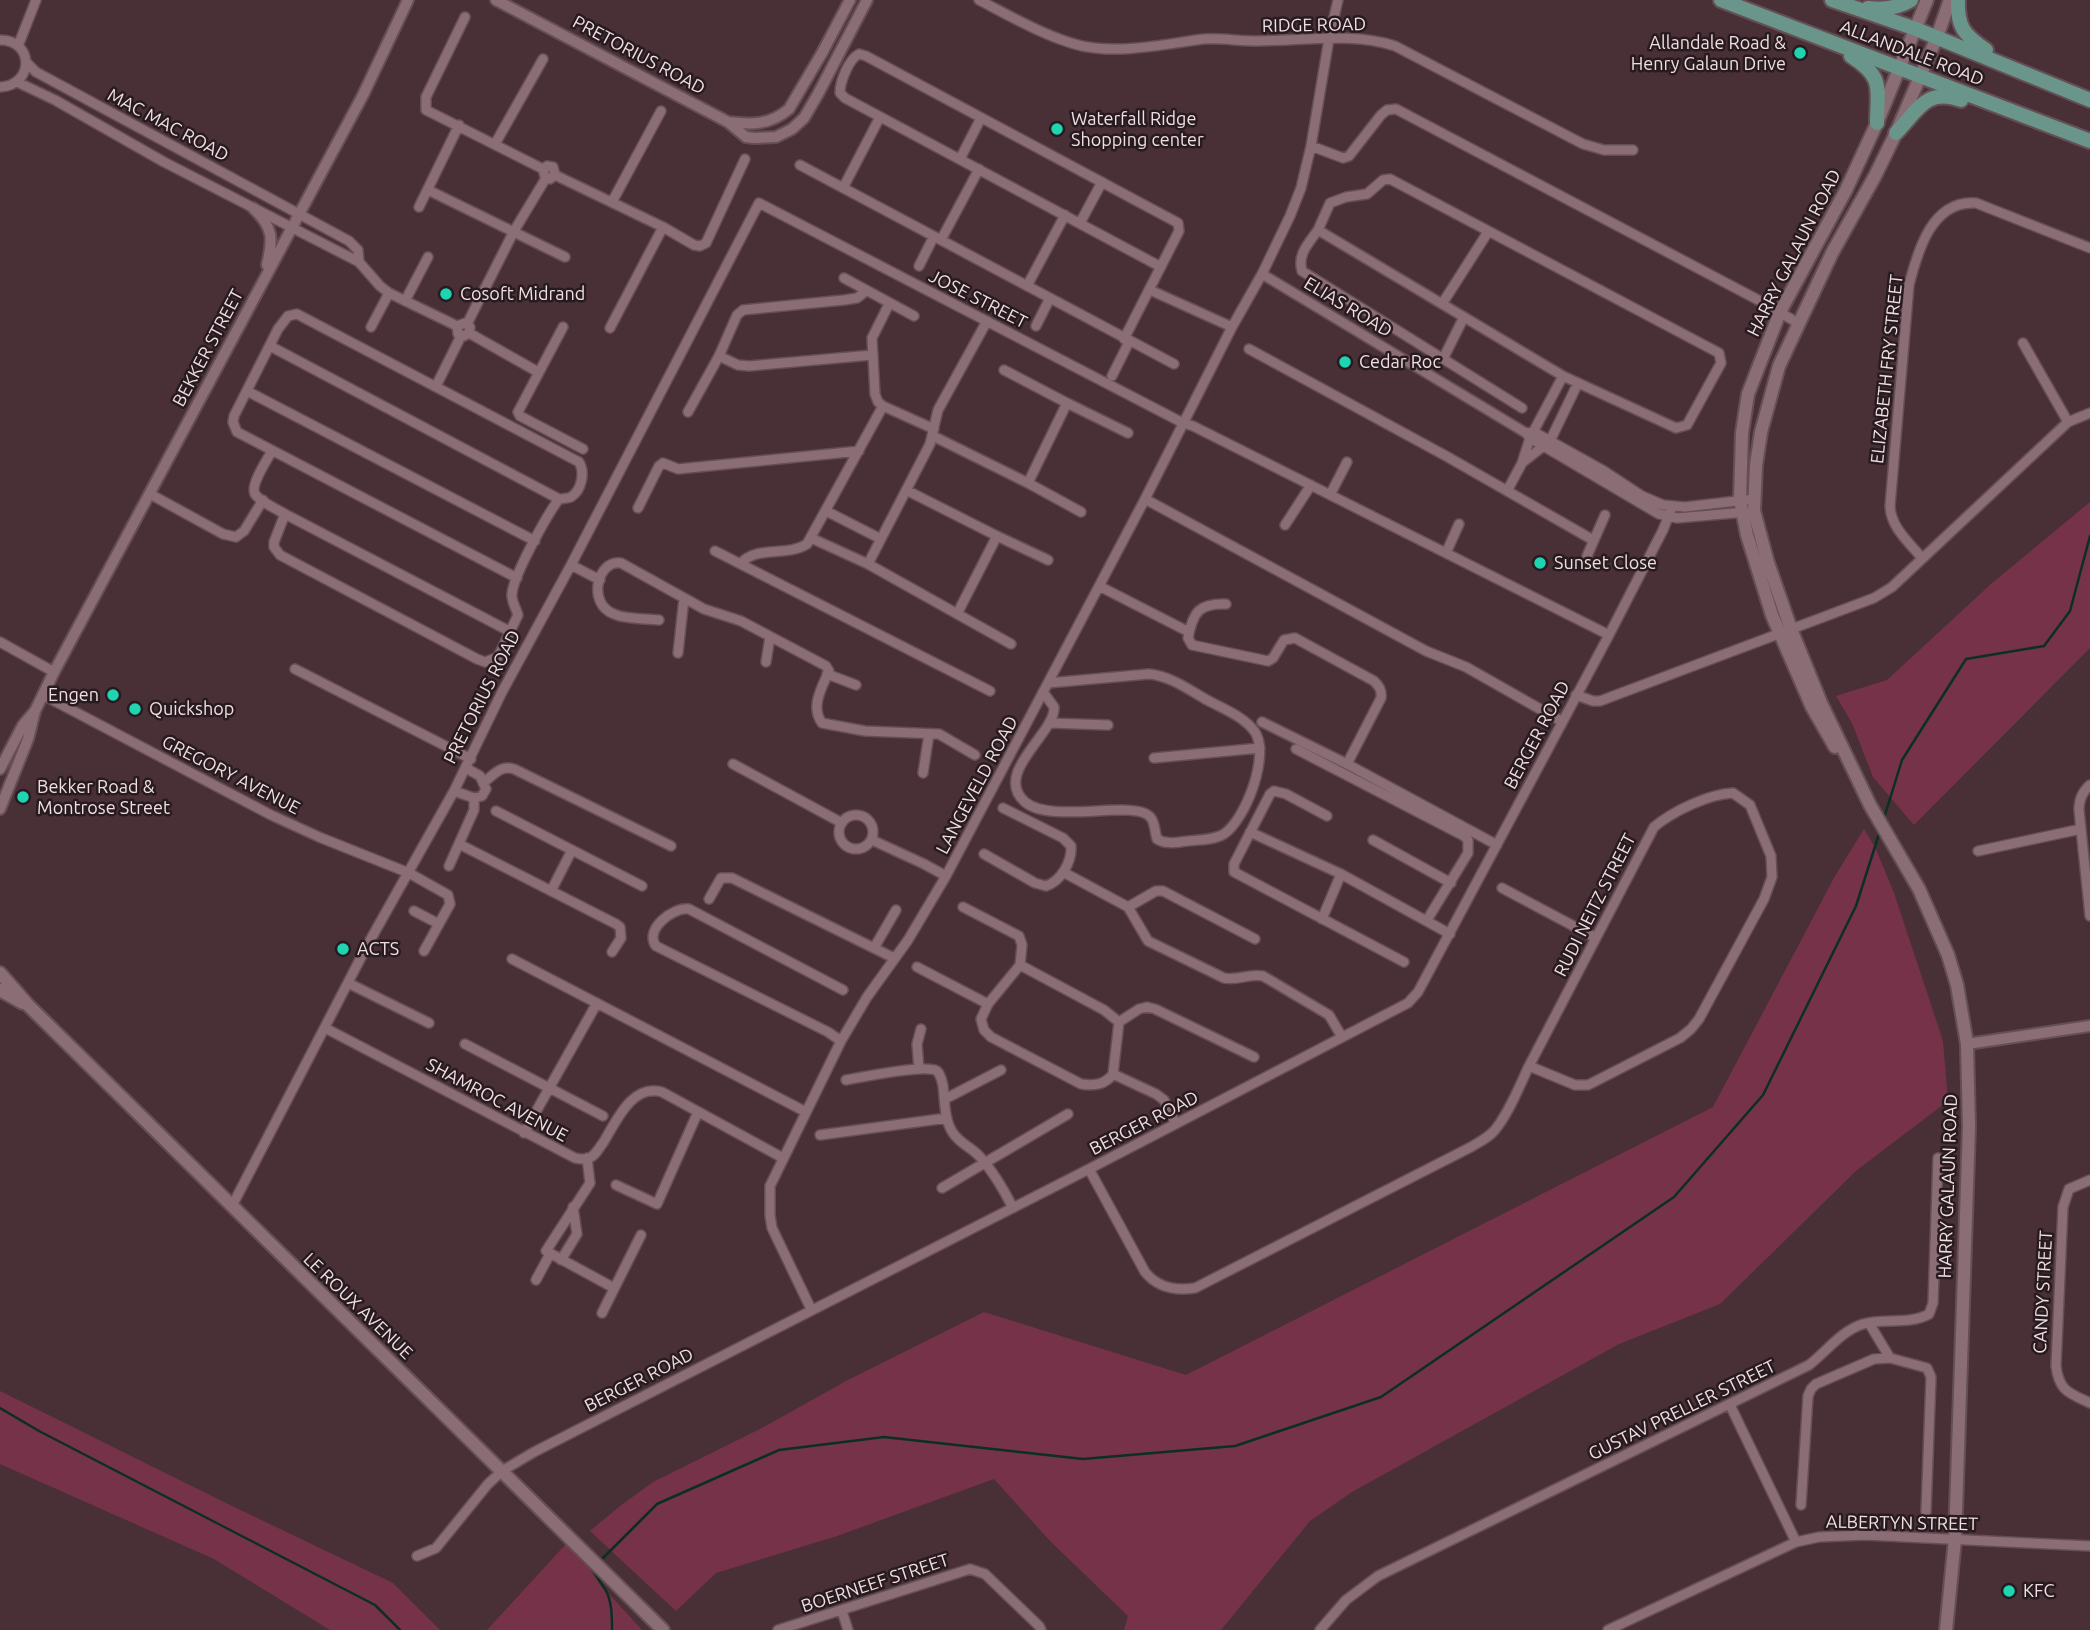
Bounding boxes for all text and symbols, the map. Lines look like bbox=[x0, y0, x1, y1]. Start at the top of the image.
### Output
street label: PRETORIUS ROAD bbox=[569, 11, 709, 99]
street label: RIDGE ROAD bbox=[1262, 13, 1366, 37]
street label: ALLANDALE ROAD bbox=[1837, 16, 1987, 90]
place label: Allandale Road & Henry Galaun Drive bbox=[1631, 32, 1786, 74]
marker: Allandale Road & Henry Galaun Drive bbox=[1792, 45, 1808, 61]
street label: MAC MAC ROAD bbox=[104, 84, 232, 166]
place label: Waterfall Ridge Shopping center bbox=[1071, 108, 1204, 150]
marker: Waterfall Ridge Shopping center bbox=[1049, 121, 1065, 137]
street label: HARRY GALAUN ROAD bbox=[1742, 166, 1846, 340]
street label: JOSE STREET bbox=[925, 265, 1031, 333]
street label: ELIAS ROAD bbox=[1300, 272, 1396, 342]
street label: ELIZABETH FRY STREET bbox=[1866, 273, 1908, 465]
place label: Cosoft Midrand bbox=[460, 283, 585, 305]
street label: BEKKER STREET bbox=[168, 286, 248, 410]
marker: Cosoft Midrand bbox=[438, 286, 454, 302]
place label: Cedar Roc bbox=[1359, 351, 1441, 373]
marker: Cedar Roc bbox=[1337, 354, 1353, 370]
place label: Sunset Close bbox=[1554, 552, 1657, 574]
marker: Sunset Close bbox=[1532, 555, 1548, 571]
street label: PRETORIUS ROAD bbox=[439, 627, 525, 767]
street label: BERGER ROAD bbox=[1499, 677, 1575, 793]
place label: Engen bbox=[48, 684, 99, 706]
marker: Engen bbox=[105, 687, 121, 703]
place label: Quickshop bbox=[149, 698, 234, 720]
marker: Quickshop bbox=[127, 701, 143, 717]
street label: LANGEVELD ROAD bbox=[932, 712, 1022, 858]
street label: GREGORY AVENUE bbox=[158, 731, 304, 819]
place label: Bekker Road & Montrose Street bbox=[37, 776, 170, 818]
marker: Bekker Road & Montrose Street bbox=[15, 789, 31, 805]
street label: RUDI NEITZ STREET bbox=[1550, 830, 1640, 980]
place label: ACTS bbox=[357, 938, 399, 960]
marker: ACTS bbox=[335, 941, 351, 957]
street label: SHAMROC AVENUE bbox=[423, 1054, 571, 1146]
street label: BERGER ROAD bbox=[1086, 1086, 1202, 1160]
street label: HARRY GALAUN ROAD bbox=[1934, 1093, 1962, 1279]
street label: CANDY STREET bbox=[2029, 1230, 2057, 1354]
street label: LE ROUX AVENUE bbox=[299, 1248, 417, 1364]
street label: BERGER ROAD bbox=[581, 1343, 697, 1417]
street label: GUSTAV PRELLER STREET bbox=[1585, 1355, 1779, 1465]
street label: ALBERTYN STREET bbox=[1826, 1511, 1978, 1535]
street label: BOERNEEF STREET bbox=[798, 1549, 952, 1617]
place label: KFC bbox=[2023, 1580, 2054, 1602]
marker: KFC bbox=[2001, 1583, 2017, 1599]

